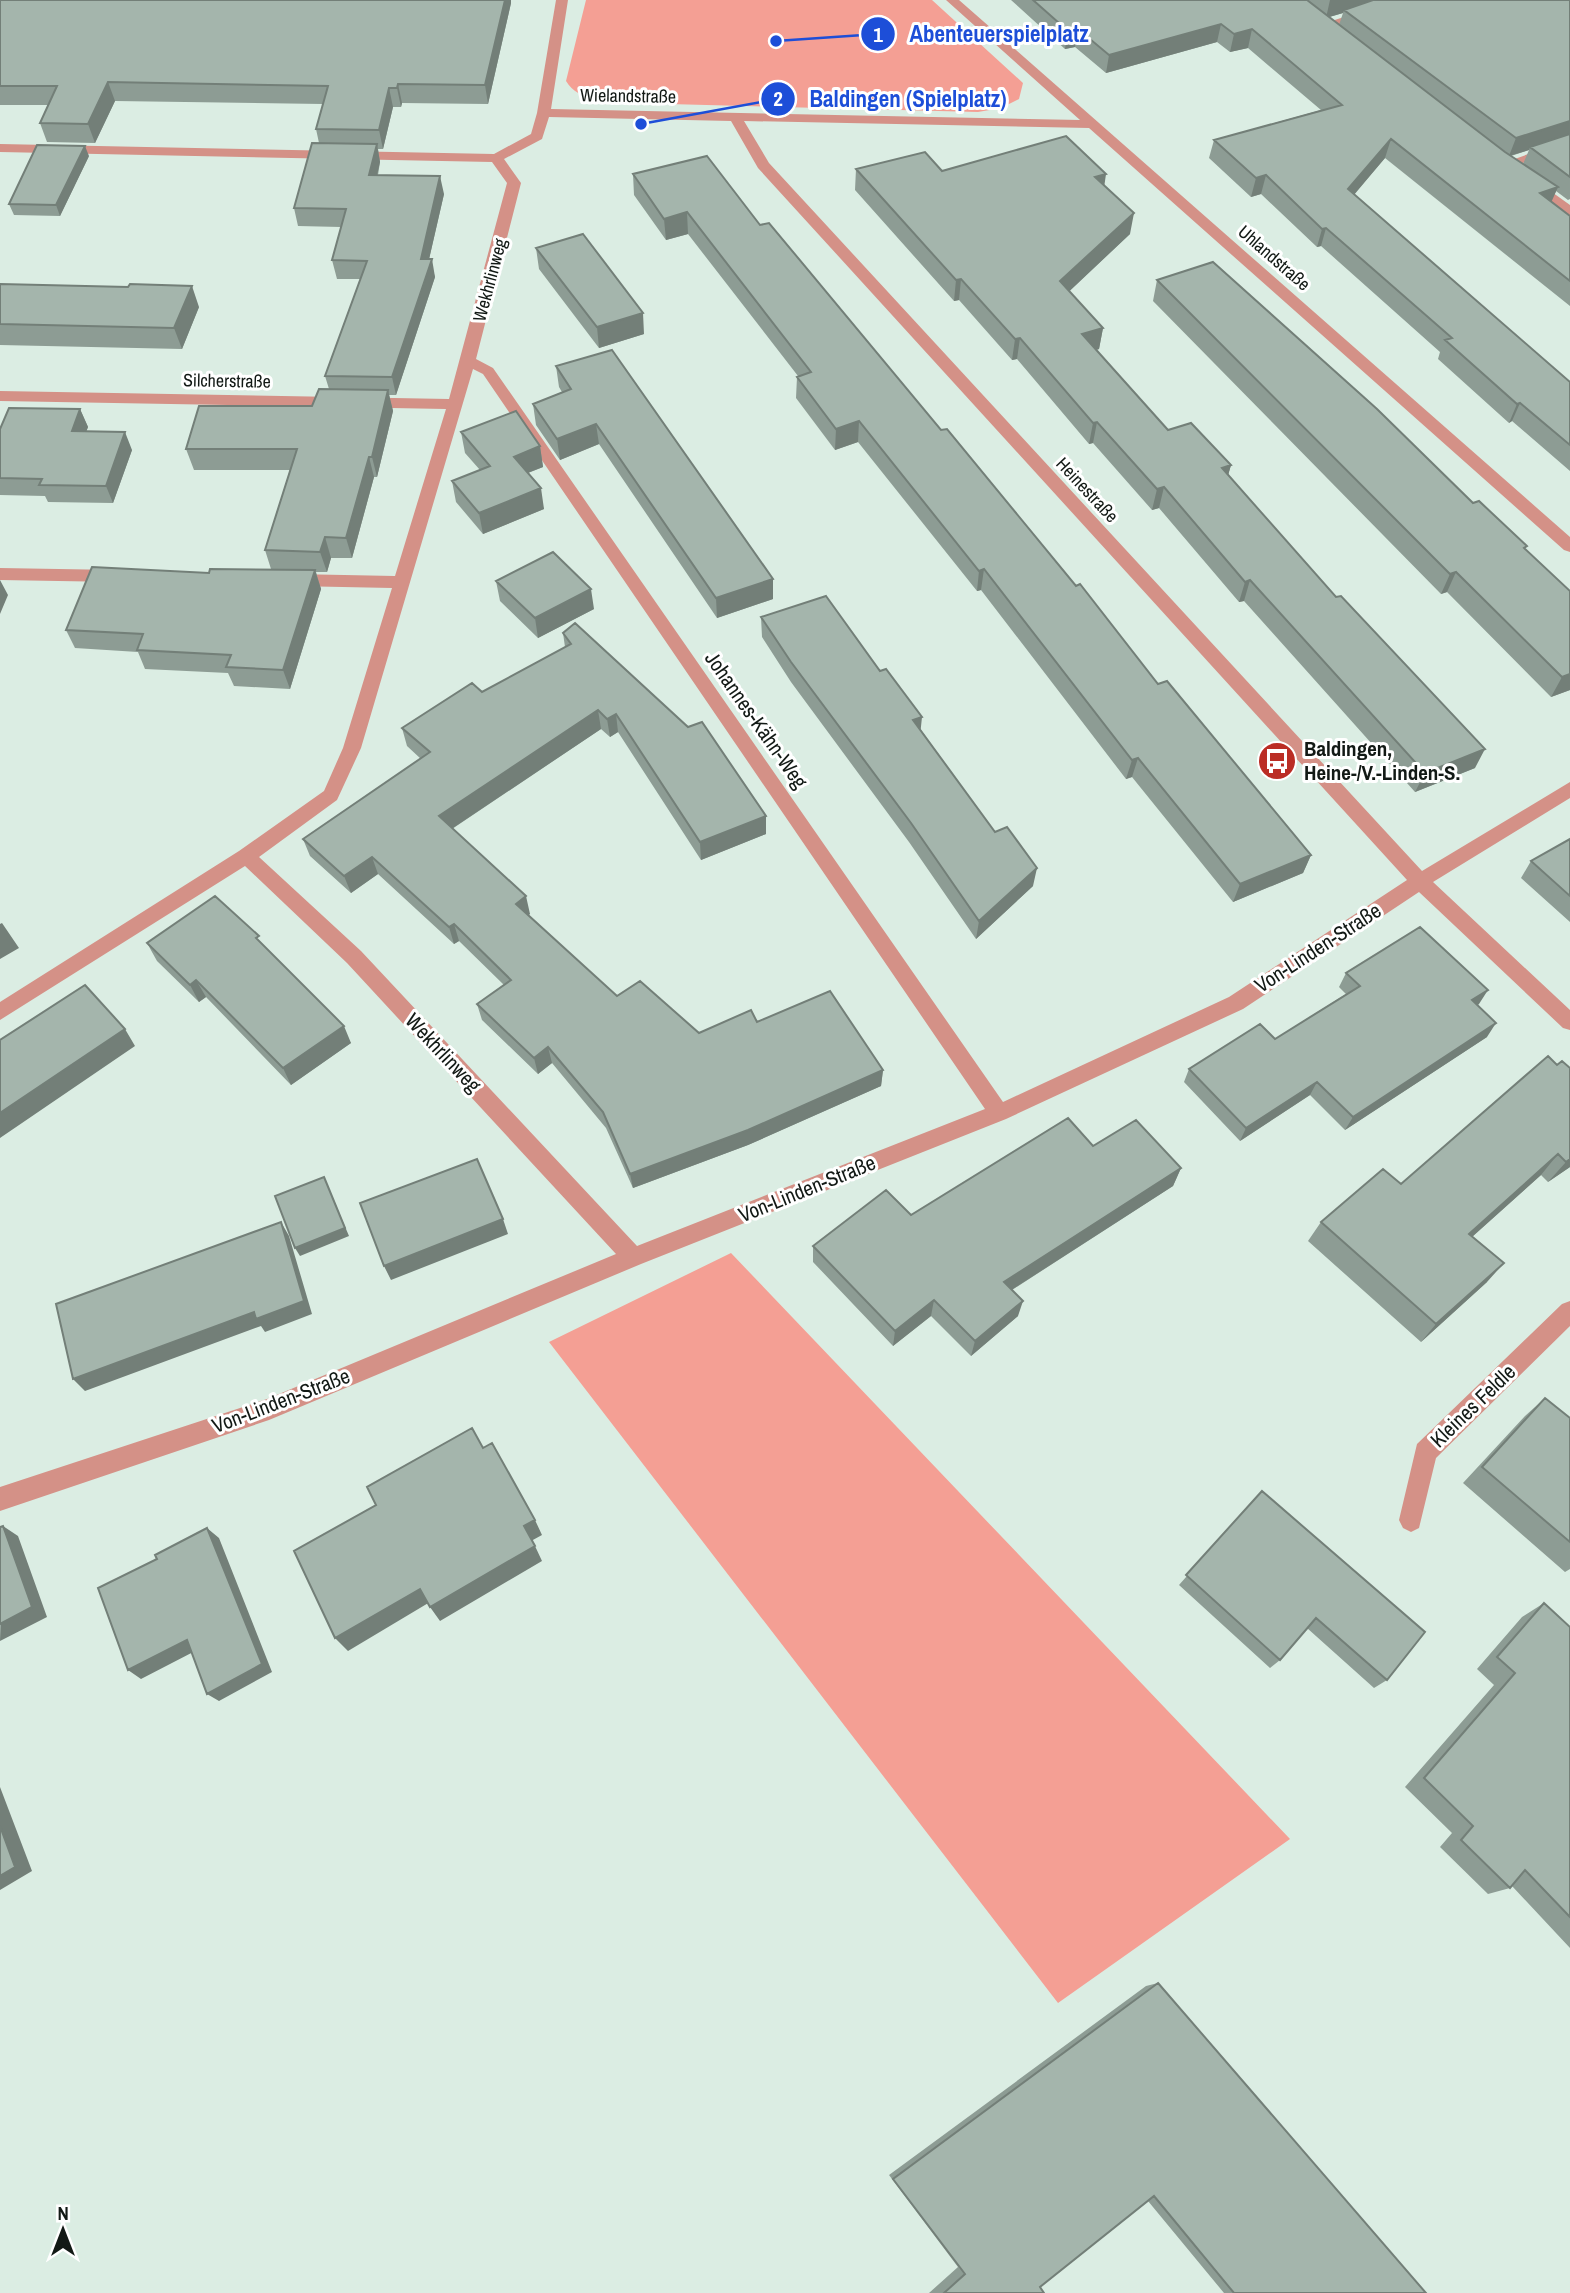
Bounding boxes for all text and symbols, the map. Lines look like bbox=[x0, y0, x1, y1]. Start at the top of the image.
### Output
callout: Abenteuerspielplatz bbox=[861, 12, 1103, 56]
text: Abenteuerspielplatz bbox=[909, 18, 1089, 49]
text: 1 bbox=[873, 20, 883, 49]
callout: Baldingen (Spielplatz) bbox=[760, 77, 1020, 121]
street label: Wielandstraße bbox=[580, 82, 676, 109]
text: Baldingen (Spielplatz) bbox=[809, 83, 1007, 114]
text: 2 bbox=[773, 84, 783, 113]
street label: Uhlandstraße bbox=[1233, 219, 1316, 296]
street label: Wekhrlinweg bbox=[466, 235, 513, 324]
street label: Silcherstraße bbox=[183, 367, 271, 394]
street label: Heinestraße bbox=[1051, 451, 1124, 528]
street label: Johannes-Kähn-Weg bbox=[698, 645, 815, 795]
place label: Baldingen, Heine-/V.-Linden-S. bbox=[1304, 734, 1460, 787]
bus stop icon: Baldingen, Heine-/V.-Linden-S. bbox=[1256, 740, 1298, 782]
street label: Von-Linden-Straße bbox=[1249, 896, 1387, 999]
street label: Wekhrlinweg bbox=[399, 1006, 488, 1099]
street label: Von-Linden-Straße bbox=[734, 1148, 880, 1229]
street label: Kleines Feldle bbox=[1424, 1358, 1522, 1454]
street label: Von-Linden-Straße bbox=[208, 1361, 354, 1440]
north arrow bbox=[28, 2195, 98, 2265]
text: N bbox=[57, 2200, 69, 2226]

